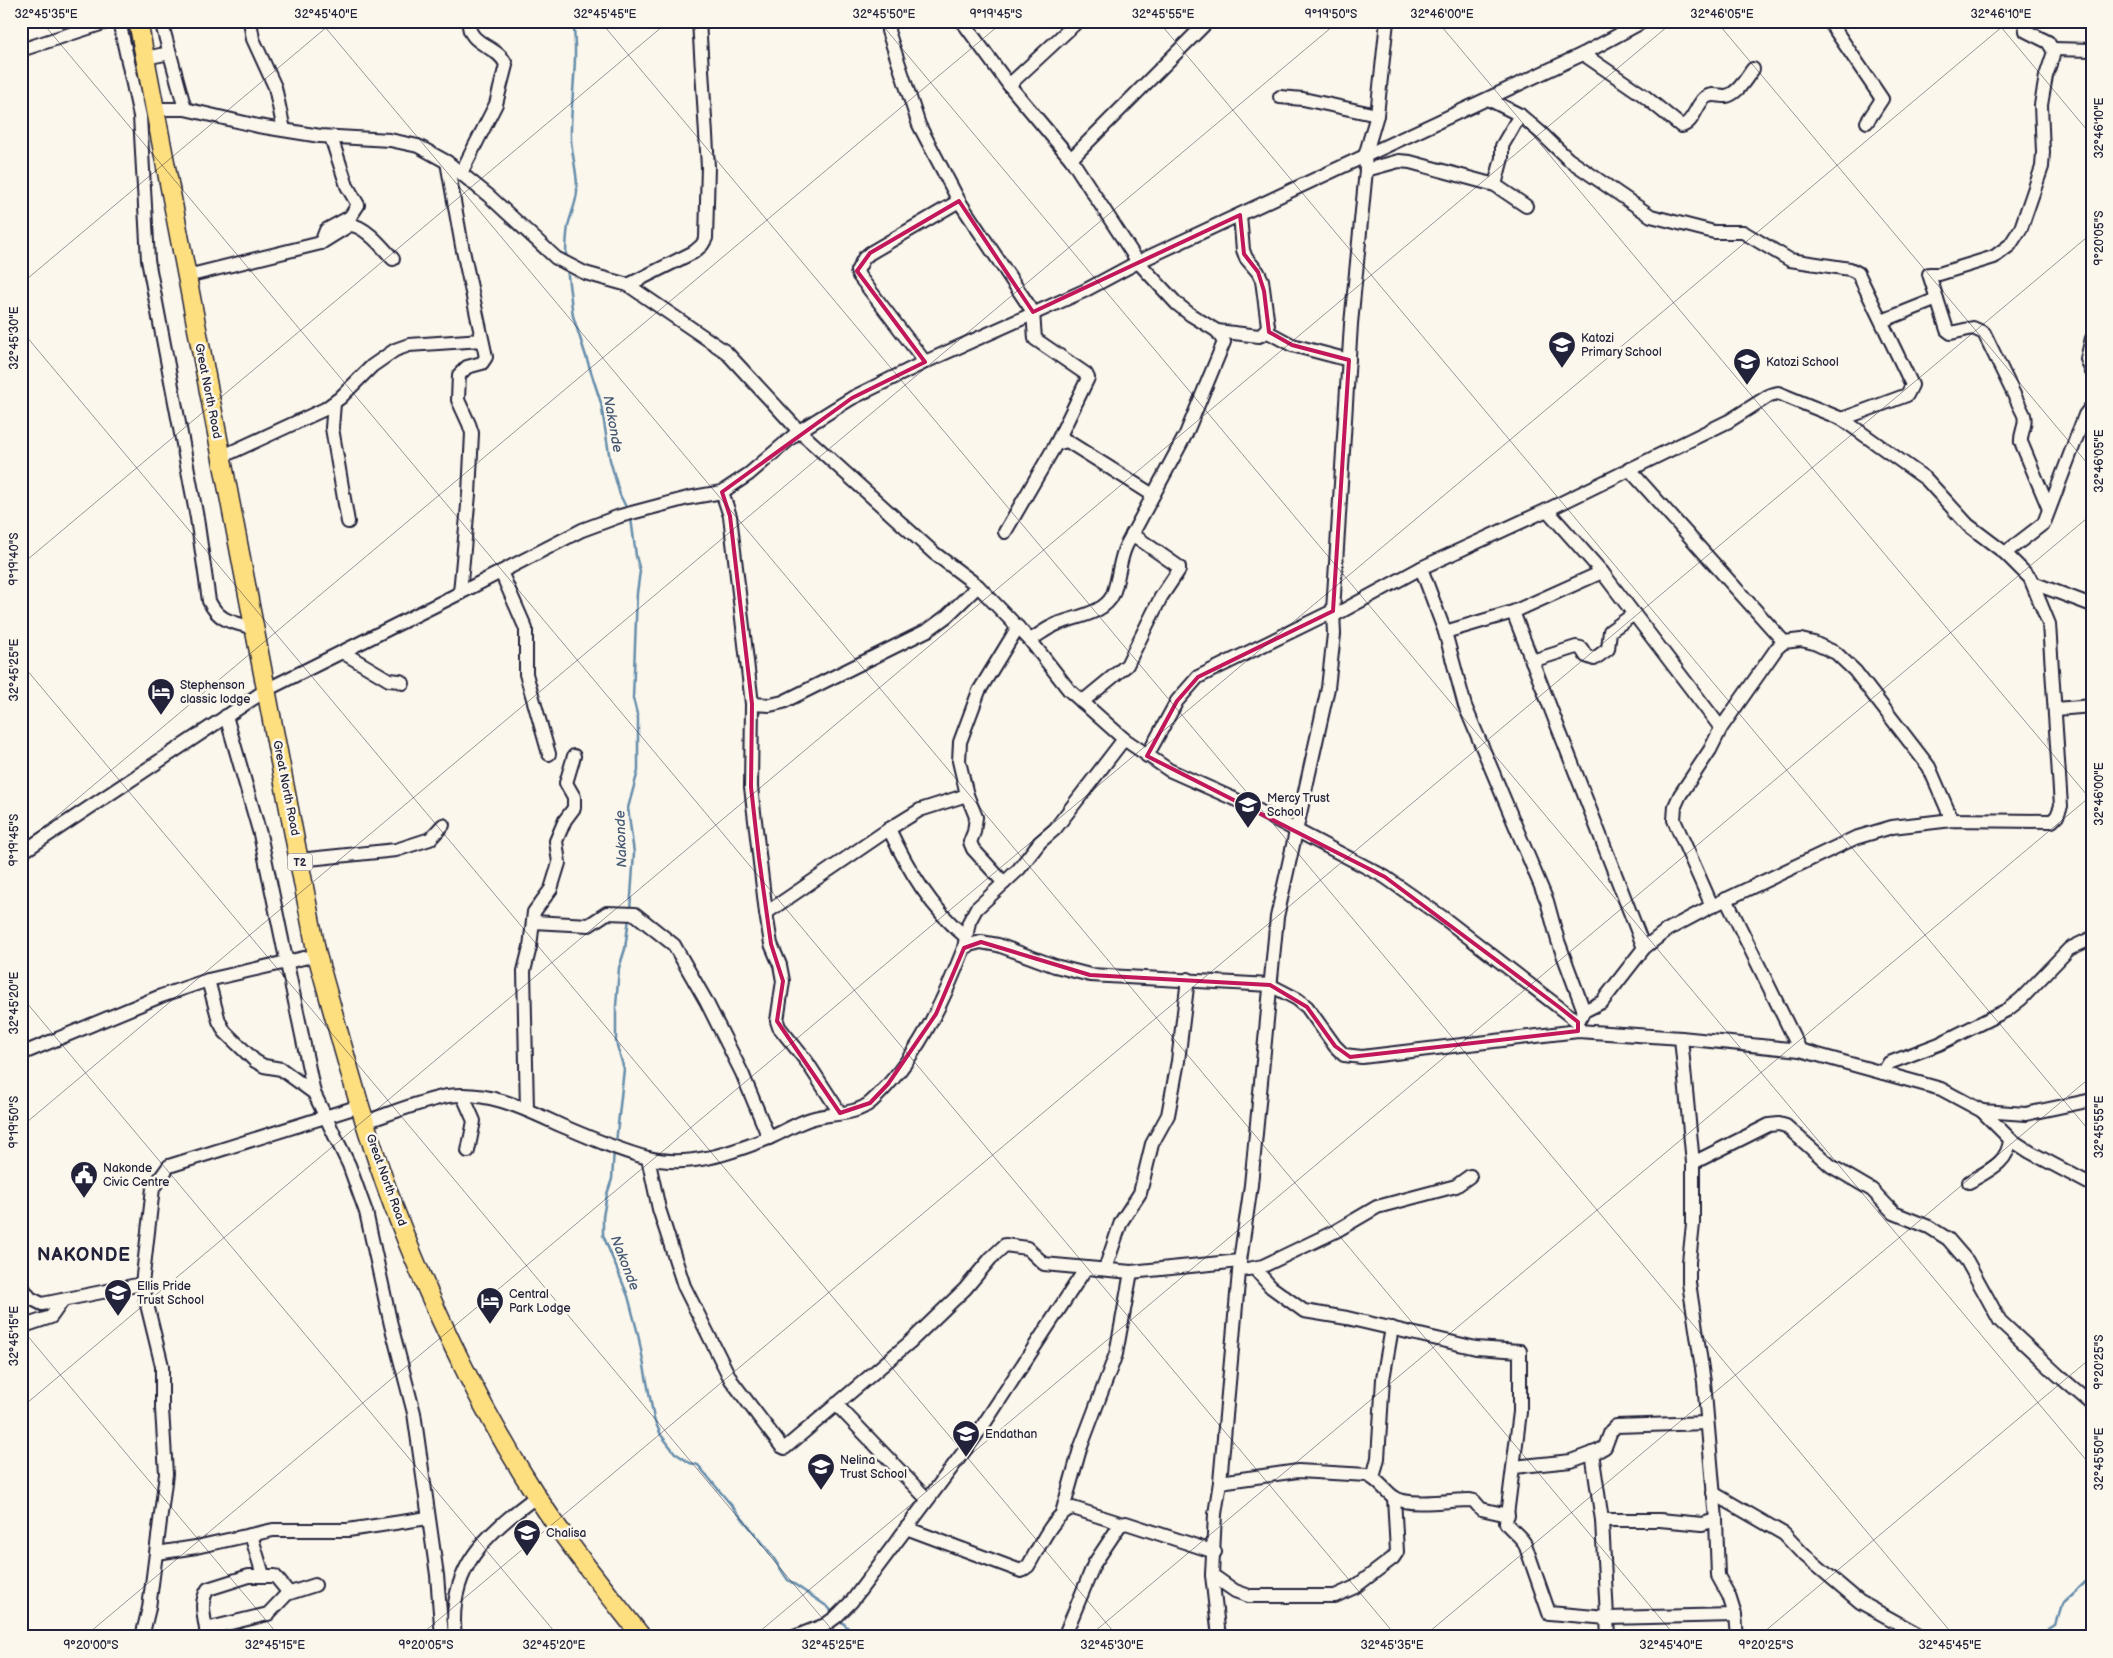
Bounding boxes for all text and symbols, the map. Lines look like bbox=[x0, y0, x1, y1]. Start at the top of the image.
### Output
text: 32°45'35"E bbox=[14, 7, 78, 22]
text: 32°45'40"E bbox=[294, 7, 358, 22]
text: 32°45'45"E bbox=[573, 7, 637, 22]
text: 32°45'50"E bbox=[853, 7, 915, 22]
text: 9°19'45"S bbox=[970, 7, 1022, 22]
text: 32°45'55"E bbox=[1132, 7, 1194, 22]
text: 9°19'50"S bbox=[1305, 7, 1357, 22]
text: 32°46'00"E bbox=[1410, 7, 1474, 22]
text: 32°46'05"E bbox=[1690, 7, 1754, 22]
text: 32°46'10"E bbox=[1970, 7, 2032, 22]
text: 32°46'10"E bbox=[2092, 97, 2107, 159]
text: 9°20'05"S bbox=[2092, 211, 2107, 265]
text: 32°45'30"E bbox=[7, 306, 22, 370]
school or university icon: Katozi Primary School bbox=[1547, 330, 1577, 369]
place label: Katozi Primary School bbox=[1581, 331, 1662, 360]
street label: Great North Road bbox=[191, 342, 225, 440]
school or university icon: Katozi School bbox=[1732, 347, 1762, 386]
place label: Katozi School bbox=[1766, 355, 1839, 370]
water label: Nakonde bbox=[600, 394, 626, 454]
text: 32°46'05"E bbox=[2092, 429, 2107, 493]
text: 9°19'40"S bbox=[7, 533, 22, 585]
text: 32°45'25"E bbox=[7, 638, 22, 701]
hotel icon: Stephenson classic lodge bbox=[146, 677, 176, 716]
place label: Stephenson classic lodge bbox=[180, 678, 250, 707]
street label: Great North Road bbox=[269, 739, 303, 837]
text: 32°46'00"E bbox=[2092, 762, 2107, 826]
school or university icon: Mercy Trust School bbox=[1233, 790, 1263, 829]
place label: Mercy Trust School bbox=[1267, 791, 1330, 820]
water label: Nakonde bbox=[612, 810, 630, 868]
text: 9°19'45"S bbox=[7, 814, 22, 866]
road number: T2 bbox=[288, 854, 312, 870]
text: 32°45'20"E bbox=[7, 971, 22, 1035]
text: 9°19'50"S bbox=[7, 1096, 22, 1148]
text: 32°45'55"E bbox=[2092, 1096, 2107, 1158]
street label: Great North Road bbox=[362, 1132, 410, 1228]
public building icon: Nakonde Civic Centre bbox=[69, 1160, 99, 1199]
place label: Nakonde Civic Centre bbox=[103, 1161, 169, 1190]
water label: Nakonde bbox=[607, 1233, 643, 1293]
district label: NAKONDE bbox=[37, 1245, 131, 1266]
school or university icon: Ellis Pride Trust School bbox=[103, 1278, 133, 1317]
place label: Ellis Pride Trust School bbox=[137, 1279, 204, 1308]
hotel icon: Central Park Lodge bbox=[475, 1286, 505, 1325]
place label: Central Park Lodge bbox=[509, 1287, 571, 1316]
text: 32°45'15"E bbox=[7, 1306, 22, 1366]
text: 9°20'25"S bbox=[2092, 1335, 2107, 1390]
school or university icon: Endathan bbox=[951, 1419, 981, 1458]
place label: Endathan bbox=[985, 1427, 1037, 1442]
text: 32°45'50"E bbox=[2092, 1428, 2107, 1490]
school or university icon: Nelina Trust School bbox=[806, 1452, 836, 1491]
place label: Nelina Trust School bbox=[840, 1453, 907, 1482]
school or university icon: Chalisa bbox=[512, 1518, 542, 1557]
place label: Chalisa bbox=[546, 1526, 586, 1541]
text: 9°20'00"S bbox=[63, 1638, 119, 1653]
text: 32°45'15"E bbox=[245, 1638, 305, 1653]
text: 9°20'05"S bbox=[399, 1638, 453, 1653]
text: 32°45'20"E bbox=[522, 1638, 586, 1653]
text: 32°45'25"E bbox=[802, 1638, 865, 1653]
text: 32°45'30"E bbox=[1080, 1638, 1144, 1653]
text: 32°45'35"E bbox=[1360, 1638, 1424, 1653]
text: 32°45'40"E bbox=[1639, 1638, 1703, 1653]
text: 9°20'25"S bbox=[1739, 1638, 1794, 1653]
text: 32°45'45"E bbox=[1918, 1638, 1982, 1653]

